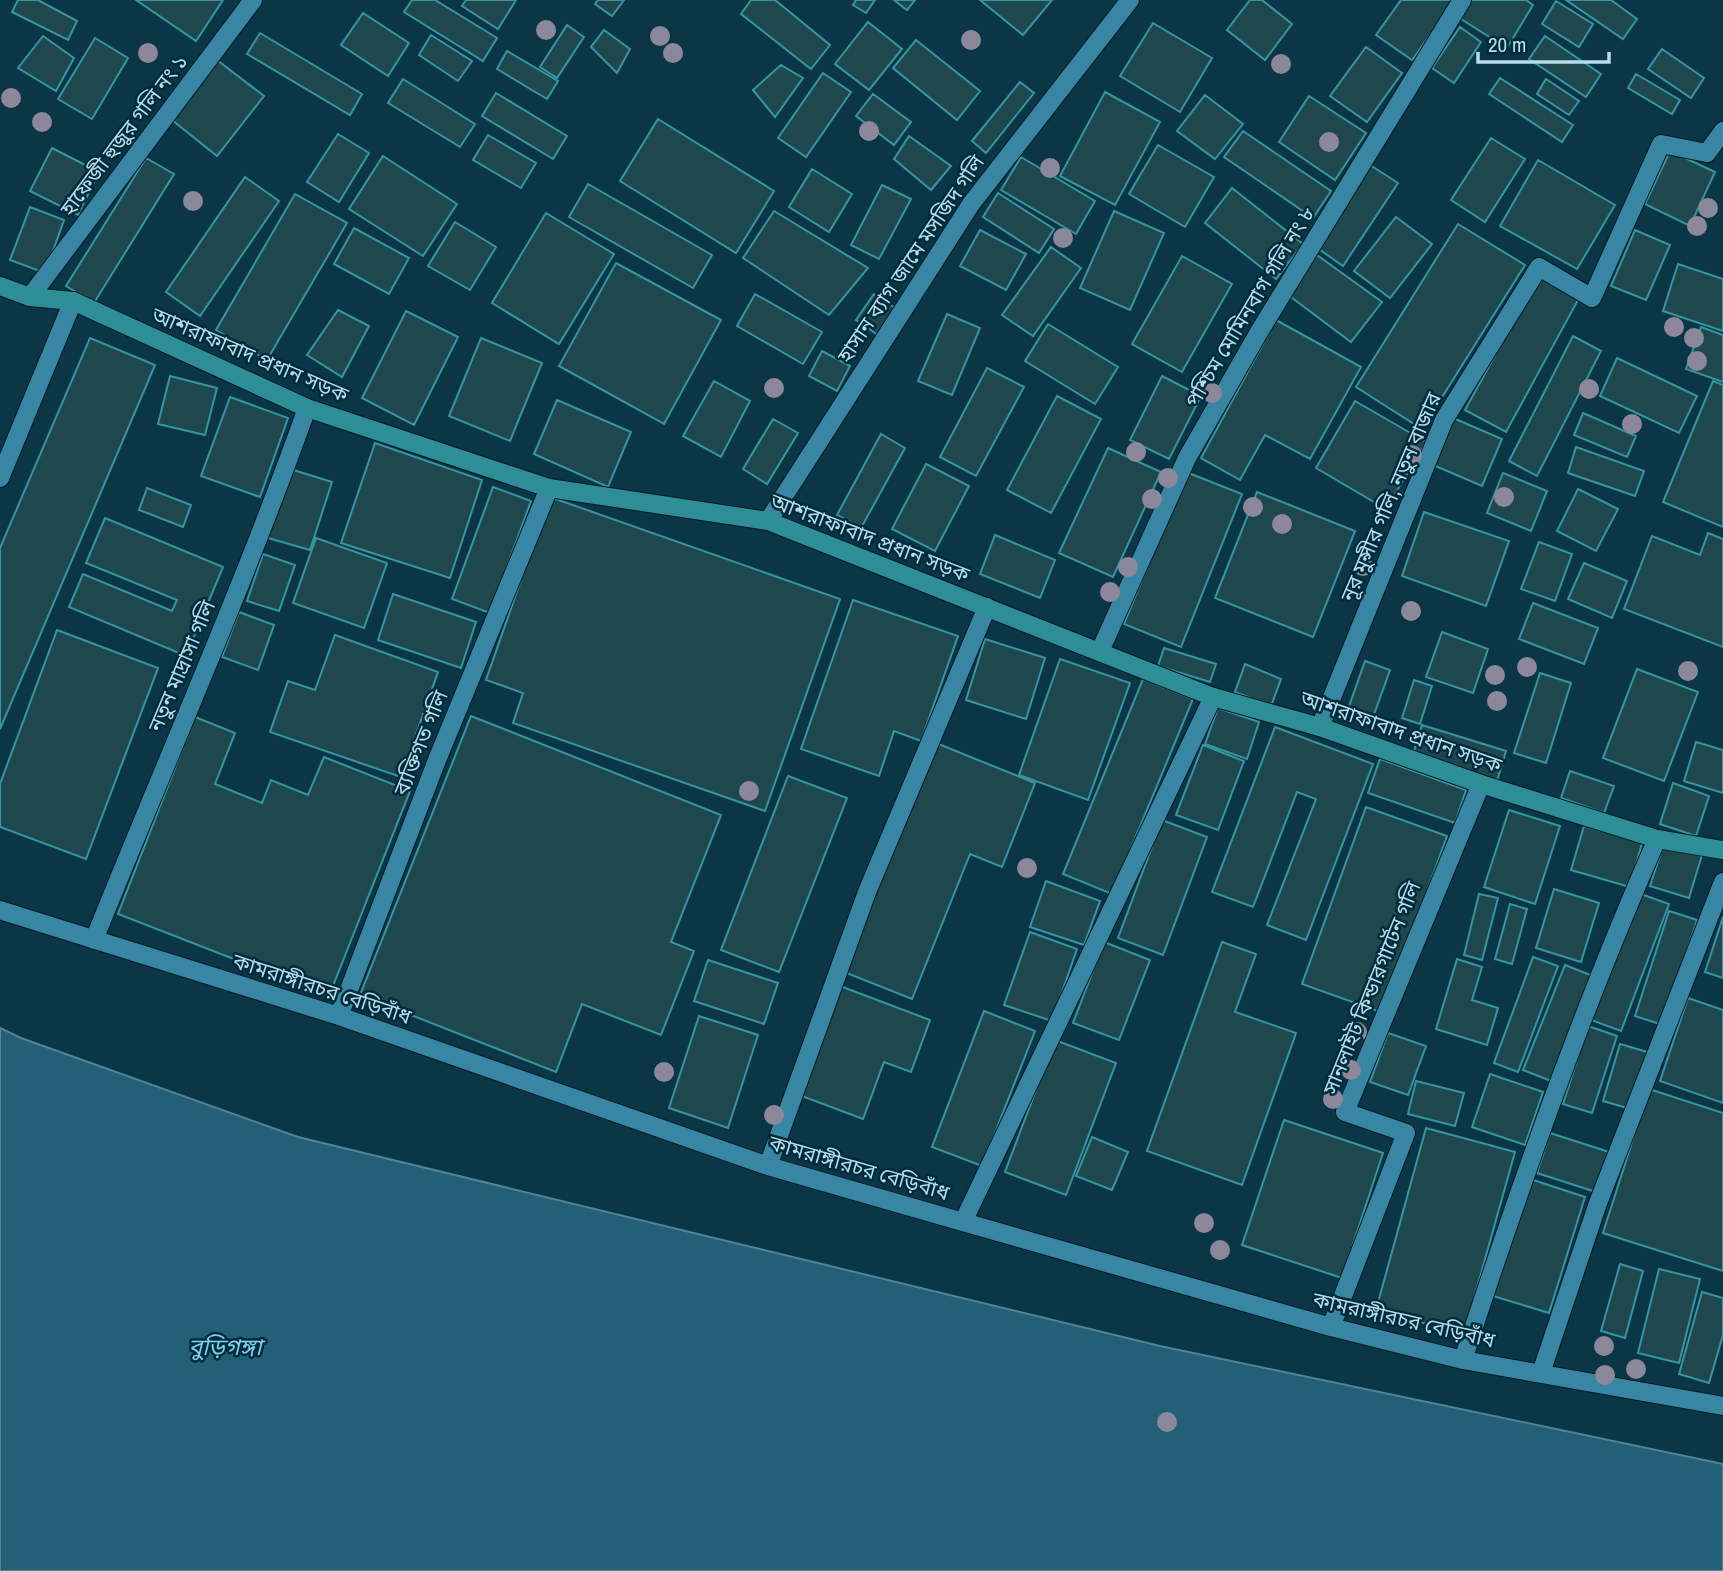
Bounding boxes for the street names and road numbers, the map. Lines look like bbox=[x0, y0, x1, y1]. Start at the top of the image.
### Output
street label: হাফেজী হুজুর গলি নং ১ bbox=[52, 48, 194, 222]
street label: হাসান ব্যাগ জামে মসজিদ গলি bbox=[830, 149, 991, 369]
street label: পশ্চিম মোমিনবাগ গলি নং ৮ bbox=[1178, 201, 1321, 413]
street label: আশরাফাবাদ প্রধান সড়ক bbox=[147, 300, 354, 409]
street label: নূর মুন্সীর গলি, নতুন বাজার bbox=[1333, 387, 1448, 607]
street label: আশরাফাবাদ প্রধান সড়ক bbox=[766, 486, 975, 589]
street label: নতুন মাদ্রাসা গলি bbox=[140, 595, 222, 737]
street label: আশরাফাবাদ প্রধান সড়ক bbox=[1296, 683, 1507, 780]
street label: ব্যক্তিগত গলি bbox=[386, 686, 455, 800]
street label: সানলাইট কিন্ডারগার্টেন গলি bbox=[1315, 876, 1428, 1100]
street label: কামরাঙ্গীরচর বেড়িবাঁধ bbox=[228, 946, 415, 1031]
street label: কামরাঙ্গীরচর বেড়িবাঁধ bbox=[765, 1128, 953, 1207]
street label: কামরাঙ্গীরচর বেড়িবাঁধ bbox=[1309, 1284, 1498, 1355]

